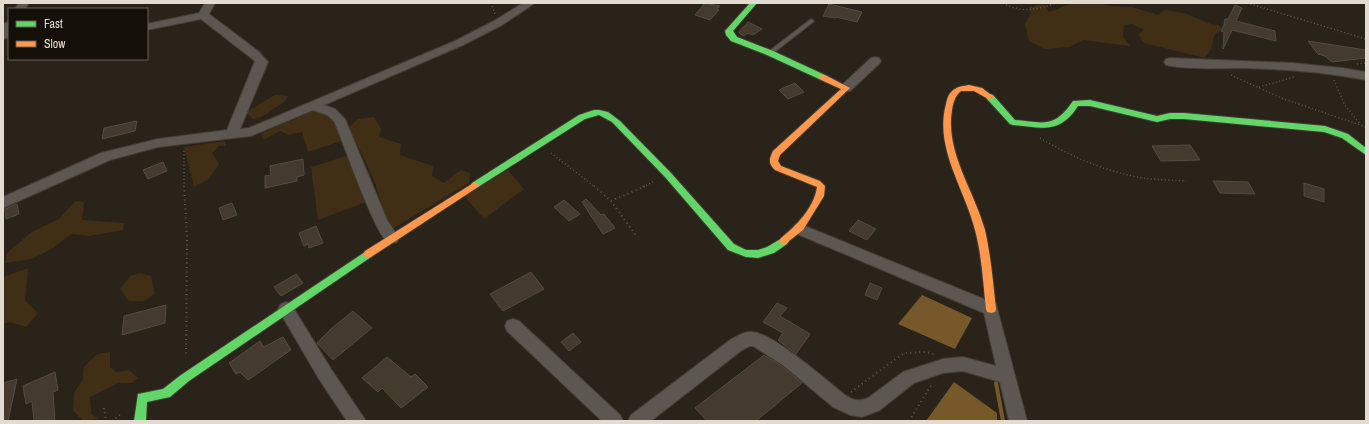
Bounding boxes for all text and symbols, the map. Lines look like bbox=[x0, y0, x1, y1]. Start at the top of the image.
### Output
legend bbox=[8, 8, 148, 60]
text: Fast bbox=[44, 16, 63, 32]
text: Slow bbox=[44, 36, 66, 52]

